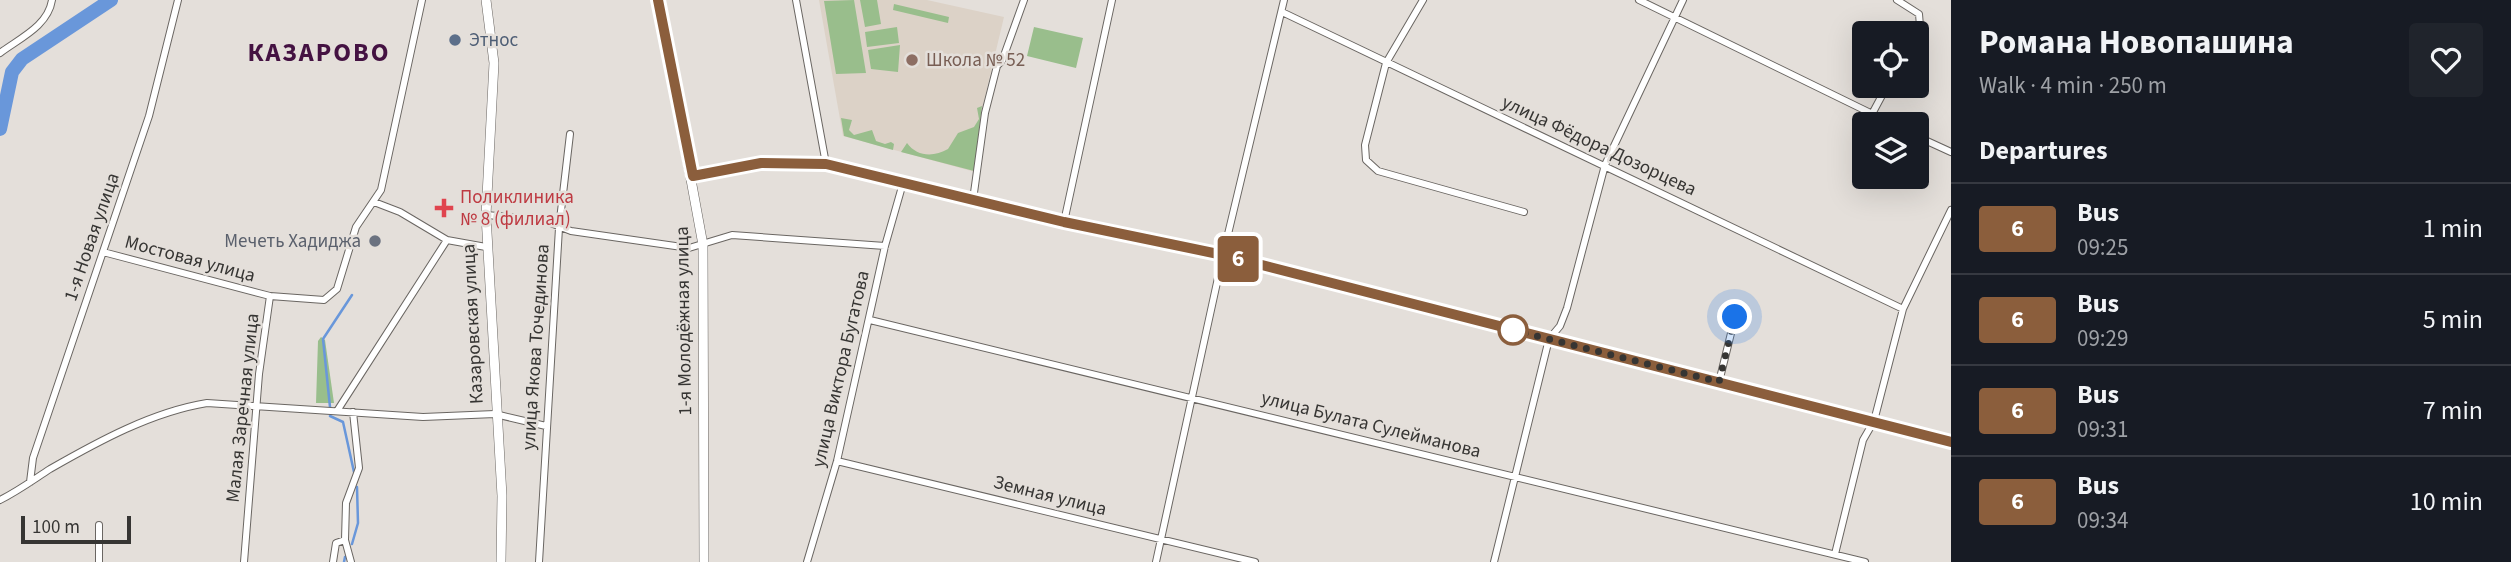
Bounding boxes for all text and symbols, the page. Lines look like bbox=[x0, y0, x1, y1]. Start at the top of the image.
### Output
text: Романа Новопашина bbox=[1979, 19, 2294, 66]
map controls bbox=[1852, 21, 1929, 189]
button: locate bbox=[1852, 21, 1929, 98]
button: heart bbox=[2409, 23, 2483, 97]
place label: Этнос bbox=[469, 27, 519, 54]
marker: Этнос bbox=[447, 32, 463, 48]
district label: КАЗАРОВО bbox=[247, 34, 391, 71]
place label: Школа № 52 bbox=[926, 47, 1025, 74]
marker: Школа № 52 bbox=[904, 52, 920, 68]
text: Walk · 4 min · 250 m bbox=[1979, 69, 2167, 102]
street label: улица Фёдора Дозорцева bbox=[1497, 89, 1701, 203]
button: layers bbox=[1852, 112, 1929, 189]
text: Departures bbox=[1979, 132, 2107, 169]
street label: 1-я Новая улица bbox=[57, 169, 127, 305]
place label: Поликлиника № 8 (филиал) bbox=[460, 184, 574, 233]
text: Bus bbox=[2077, 194, 2119, 231]
marker: Поликлиника № 8 (филиал) bbox=[434, 198, 454, 218]
text: 1 min bbox=[2423, 210, 2483, 247]
text: 6 bbox=[2011, 211, 2024, 246]
street label: 1-я Молодёжная улица bbox=[669, 226, 699, 416]
place label: Мечеть Хадиджа bbox=[224, 228, 361, 255]
street label: Мостовая улица bbox=[122, 229, 258, 289]
text: 09:25 bbox=[2077, 231, 2128, 264]
marker: Мечеть Хадиджа bbox=[367, 233, 383, 249]
line badge: 6 bbox=[1215, 236, 1261, 282]
text: 6 bbox=[1232, 241, 1244, 276]
street label: Казаровская улица bbox=[455, 243, 491, 405]
street label: улица Якова Точединова bbox=[515, 243, 557, 451]
street label: улица Виктора Бугатова bbox=[805, 268, 877, 470]
text: Bus bbox=[2077, 285, 2119, 322]
your location bbox=[1717, 299, 1752, 334]
text: 5 min bbox=[2423, 301, 2483, 338]
text: 6 bbox=[2011, 302, 2024, 337]
street label: Малая Заречная улица bbox=[220, 312, 266, 504]
unlabelled marker bbox=[1498, 315, 1528, 345]
text: 09:29 bbox=[2077, 322, 2128, 355]
text: Bus bbox=[2077, 376, 2119, 413]
street label: улица Булата Сулейманова bbox=[1258, 385, 1484, 465]
text: 7 min bbox=[2423, 392, 2483, 429]
text: 6 bbox=[2011, 393, 2024, 428]
text: 09:31 bbox=[2077, 413, 2128, 446]
text: Bus bbox=[2077, 467, 2119, 504]
street label: Земная улица bbox=[991, 469, 1109, 523]
text: 10 min bbox=[2410, 483, 2483, 520]
text: 6 bbox=[2011, 484, 2024, 519]
text: 09:34 bbox=[2077, 504, 2128, 537]
scale bar bbox=[21, 513, 131, 545]
text: 100 m bbox=[32, 514, 80, 541]

